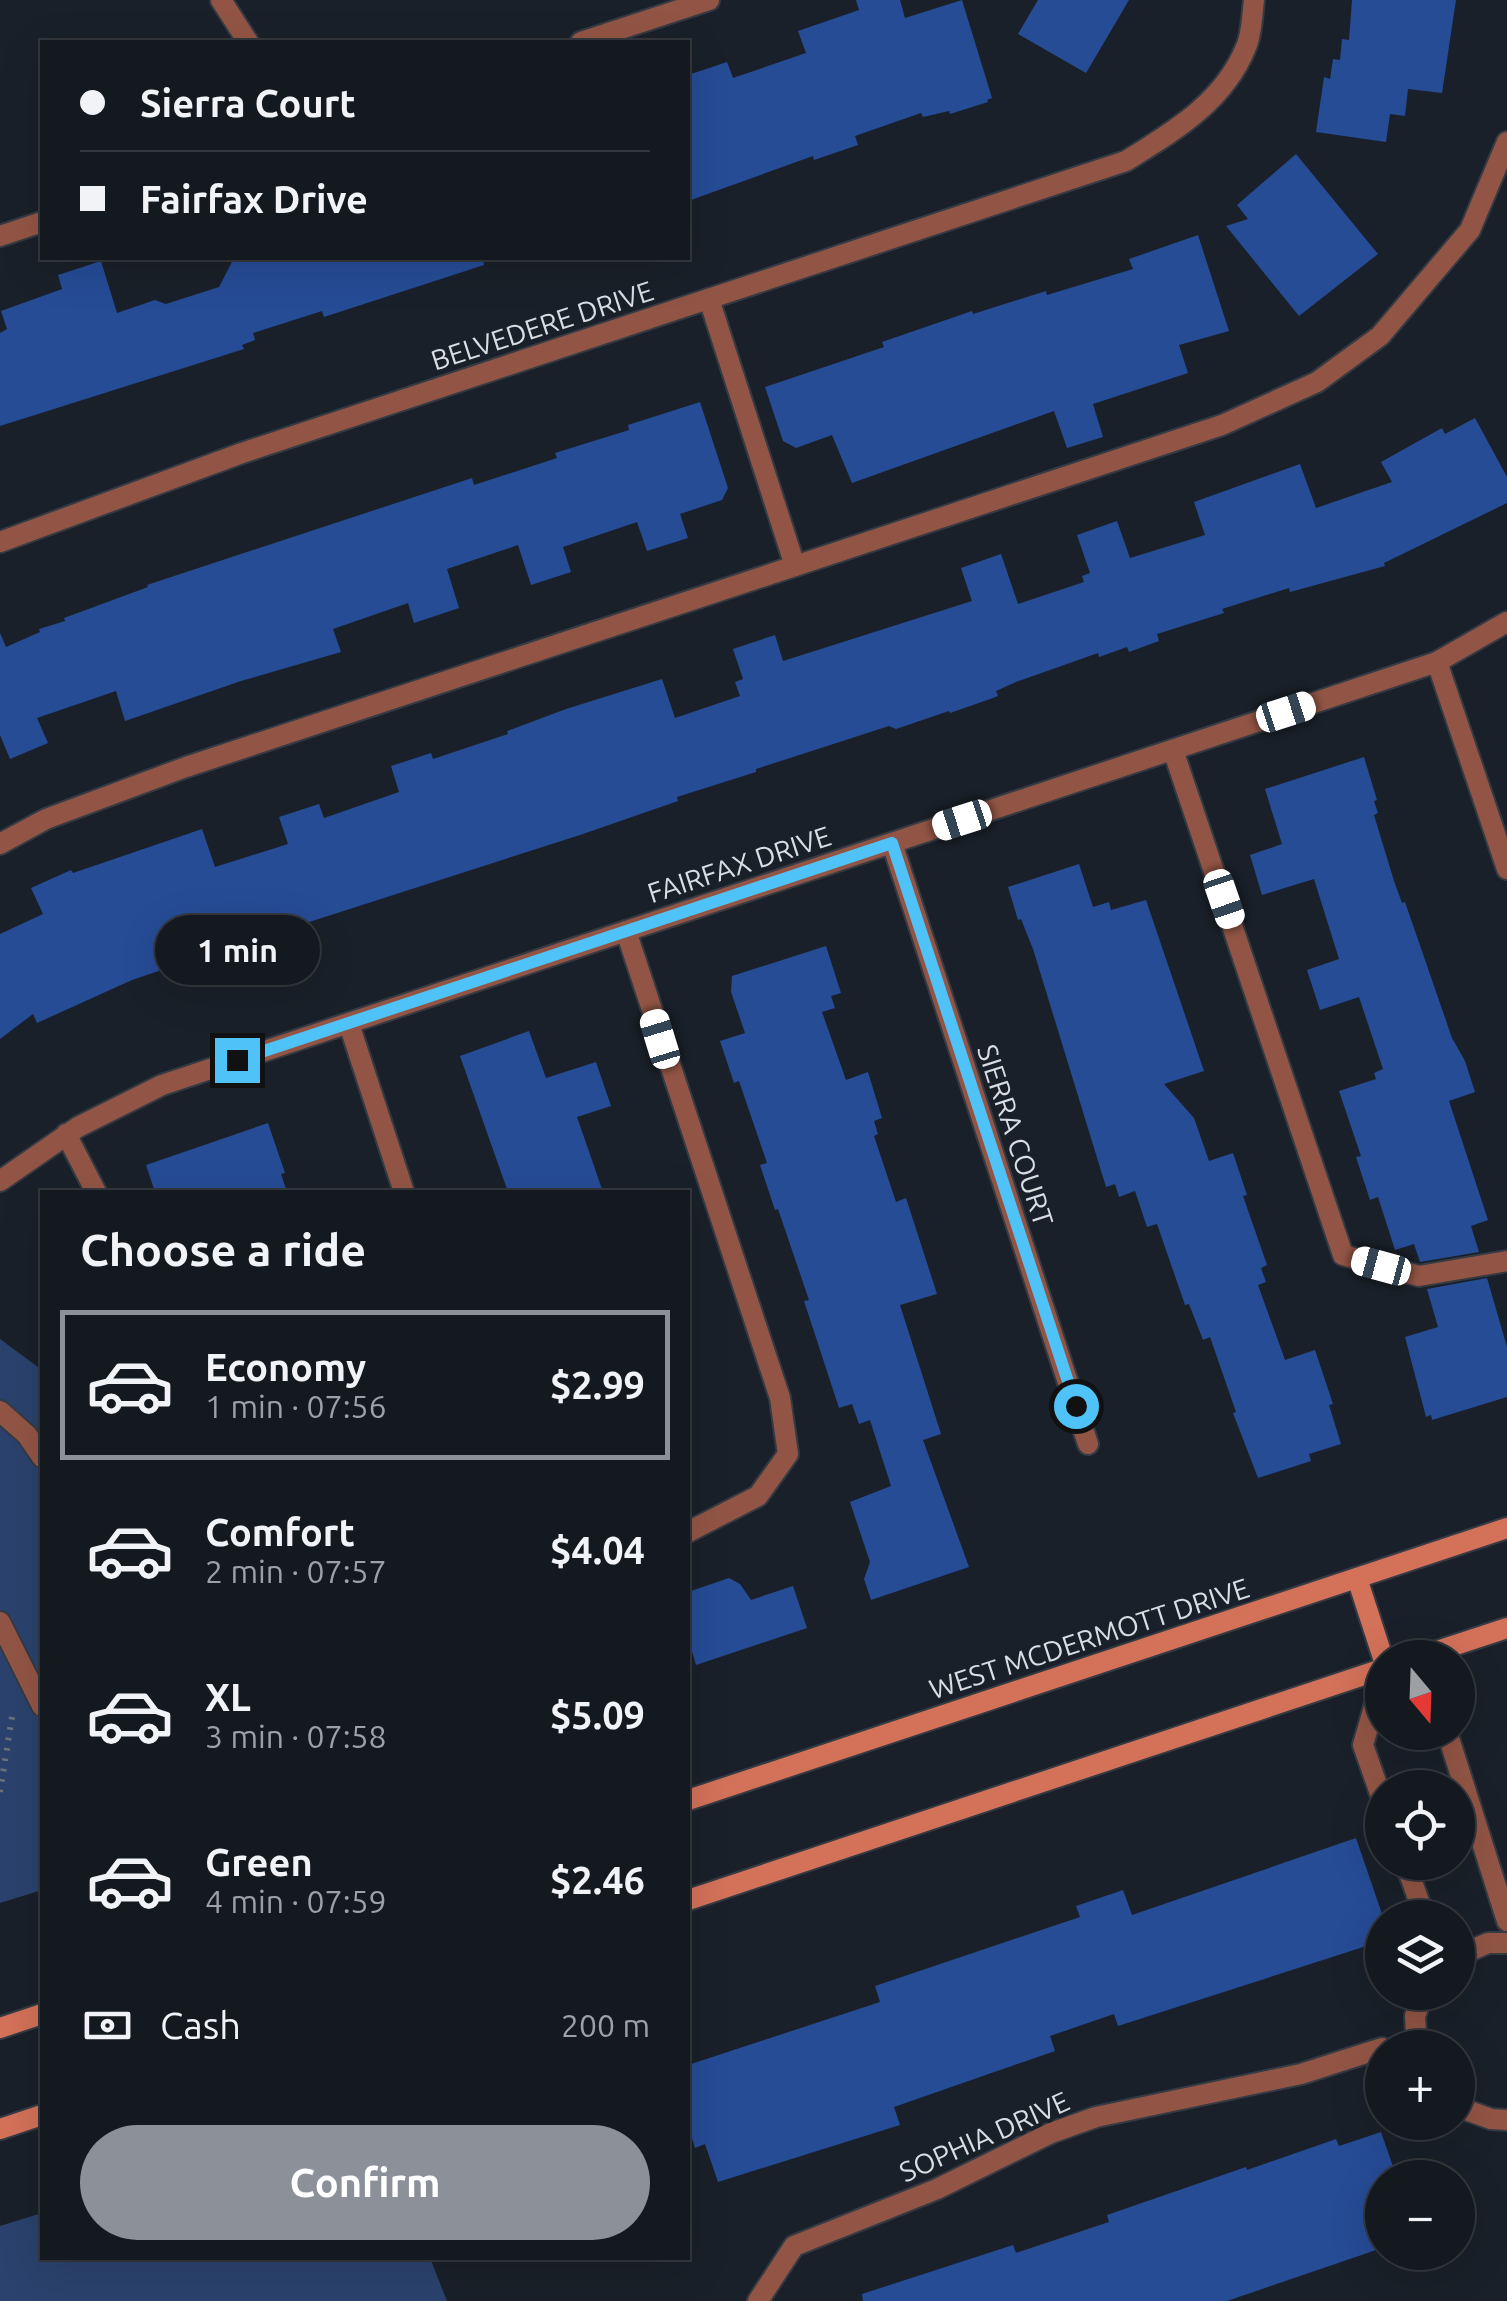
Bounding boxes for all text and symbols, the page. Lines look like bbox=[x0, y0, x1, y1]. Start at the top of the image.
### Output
text: Sierra Court bbox=[140, 82, 356, 124]
text: Fairfax Drive bbox=[140, 178, 368, 220]
street label: BELVEDERE DRIVE bbox=[427, 274, 657, 376]
car bbox=[1253, 688, 1319, 736]
car bbox=[929, 796, 995, 844]
street label: FAIRFAX DRIVE bbox=[643, 820, 835, 908]
car bbox=[1200, 866, 1248, 932]
callout: 1 min bbox=[154, 915, 320, 985]
text: 1 min bbox=[197, 932, 278, 968]
car bbox=[637, 1006, 683, 1072]
route end bbox=[215, 1038, 260, 1083]
street label: SIERRA COURT bbox=[972, 1041, 1060, 1230]
text: Choose a ride bbox=[80, 1224, 366, 1275]
car bbox=[1348, 1244, 1414, 1288]
icon: car bbox=[85, 1340, 175, 1430]
text: Economy bbox=[205, 1346, 366, 1388]
text: $2.99 bbox=[550, 1364, 645, 1406]
route start bbox=[1054, 1384, 1099, 1429]
text: 1 min · 07:56 bbox=[205, 1388, 387, 1424]
icon: car bbox=[85, 1505, 175, 1595]
text: Comfort bbox=[205, 1511, 355, 1553]
text: $4.04 bbox=[550, 1529, 645, 1571]
text: 2 min · 07:57 bbox=[205, 1553, 387, 1589]
street label: WEST MCDERMOTT DRIVE bbox=[925, 1572, 1253, 1704]
north arrow bbox=[1365, 1640, 1475, 1750]
map controls bbox=[1365, 1640, 1475, 2270]
icon: car bbox=[85, 1670, 175, 1760]
text: XL bbox=[205, 1676, 251, 1718]
text: $5.09 bbox=[550, 1694, 645, 1736]
text: 3 min · 07:58 bbox=[205, 1718, 387, 1754]
button: locate bbox=[1365, 1770, 1475, 1880]
icon: car bbox=[85, 1835, 175, 1925]
text: Green bbox=[205, 1841, 313, 1883]
text: $2.46 bbox=[550, 1859, 645, 1901]
text: 4 min · 07:59 bbox=[205, 1883, 387, 1919]
button: layers bbox=[1365, 1900, 1475, 2010]
icon: cash bbox=[80, 1998, 135, 2053]
text: Cash bbox=[160, 2004, 241, 2046]
text: 200 m bbox=[561, 2007, 650, 2043]
button: + bbox=[1365, 2030, 1475, 2140]
street label: SOPHIA DRIVE bbox=[894, 2085, 1074, 2187]
button: Confirm bbox=[80, 2125, 650, 2240]
button: − bbox=[1365, 2160, 1475, 2270]

